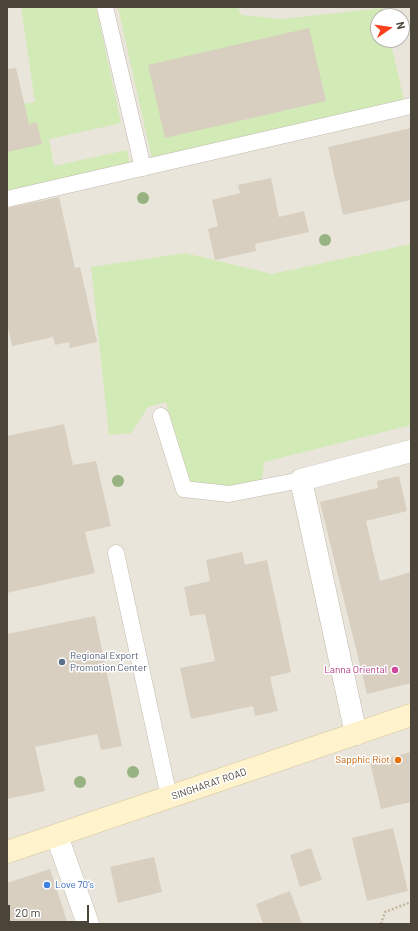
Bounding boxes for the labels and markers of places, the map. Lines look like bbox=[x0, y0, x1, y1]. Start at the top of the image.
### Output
place label: Regional Export Promotion Center bbox=[70, 650, 147, 674]
marker: Regional Export Promotion Center bbox=[57, 657, 67, 667]
place label: Lanna Oriental bbox=[324, 664, 387, 676]
marker: Lanna Oriental bbox=[390, 665, 400, 675]
place label: Sapphic Riot bbox=[335, 754, 390, 766]
marker: Sapphic Riot bbox=[393, 755, 403, 765]
place label: Love 70's bbox=[55, 879, 94, 891]
marker: Love 70's bbox=[42, 880, 52, 890]

